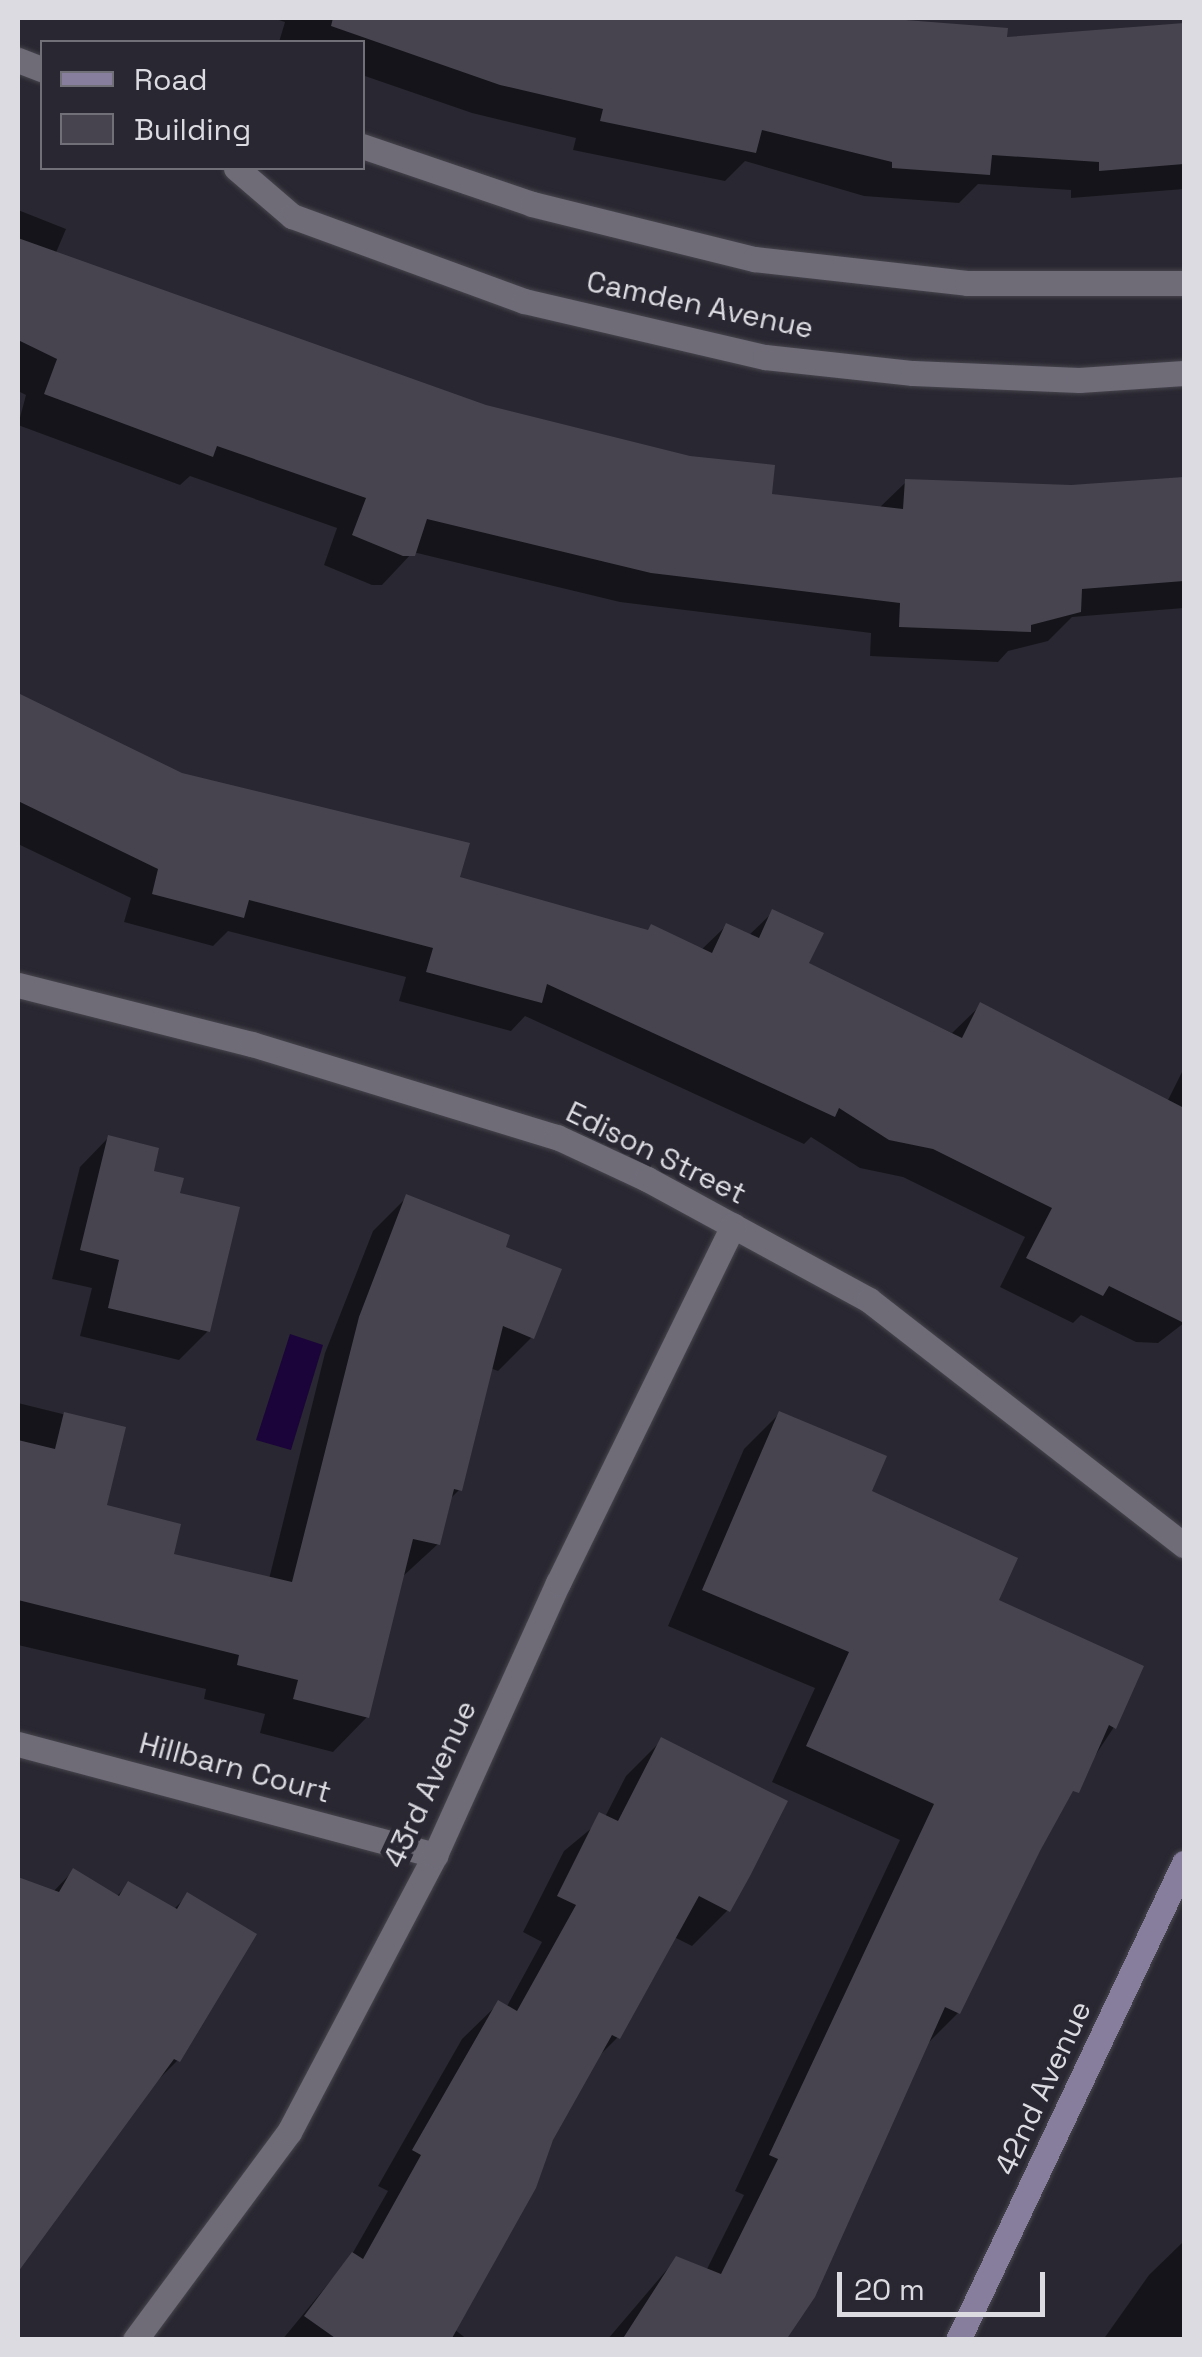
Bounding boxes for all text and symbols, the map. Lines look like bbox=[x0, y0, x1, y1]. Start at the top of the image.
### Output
legend bbox=[40, 40, 365, 170]
text: Road bbox=[134, 60, 208, 99]
text: Building bbox=[134, 110, 251, 149]
street label: Camden Avenue bbox=[583, 263, 817, 347]
street label: Edison Street bbox=[560, 1094, 752, 1212]
street label: 43rd Avenue bbox=[376, 1695, 484, 1873]
street label: Hillbarn Court bbox=[135, 1725, 335, 1811]
street label: 42nd Avenue bbox=[987, 1995, 1099, 2181]
scale bar bbox=[842, 2252, 1050, 2314]
text: 20 m bbox=[854, 2270, 925, 2309]

